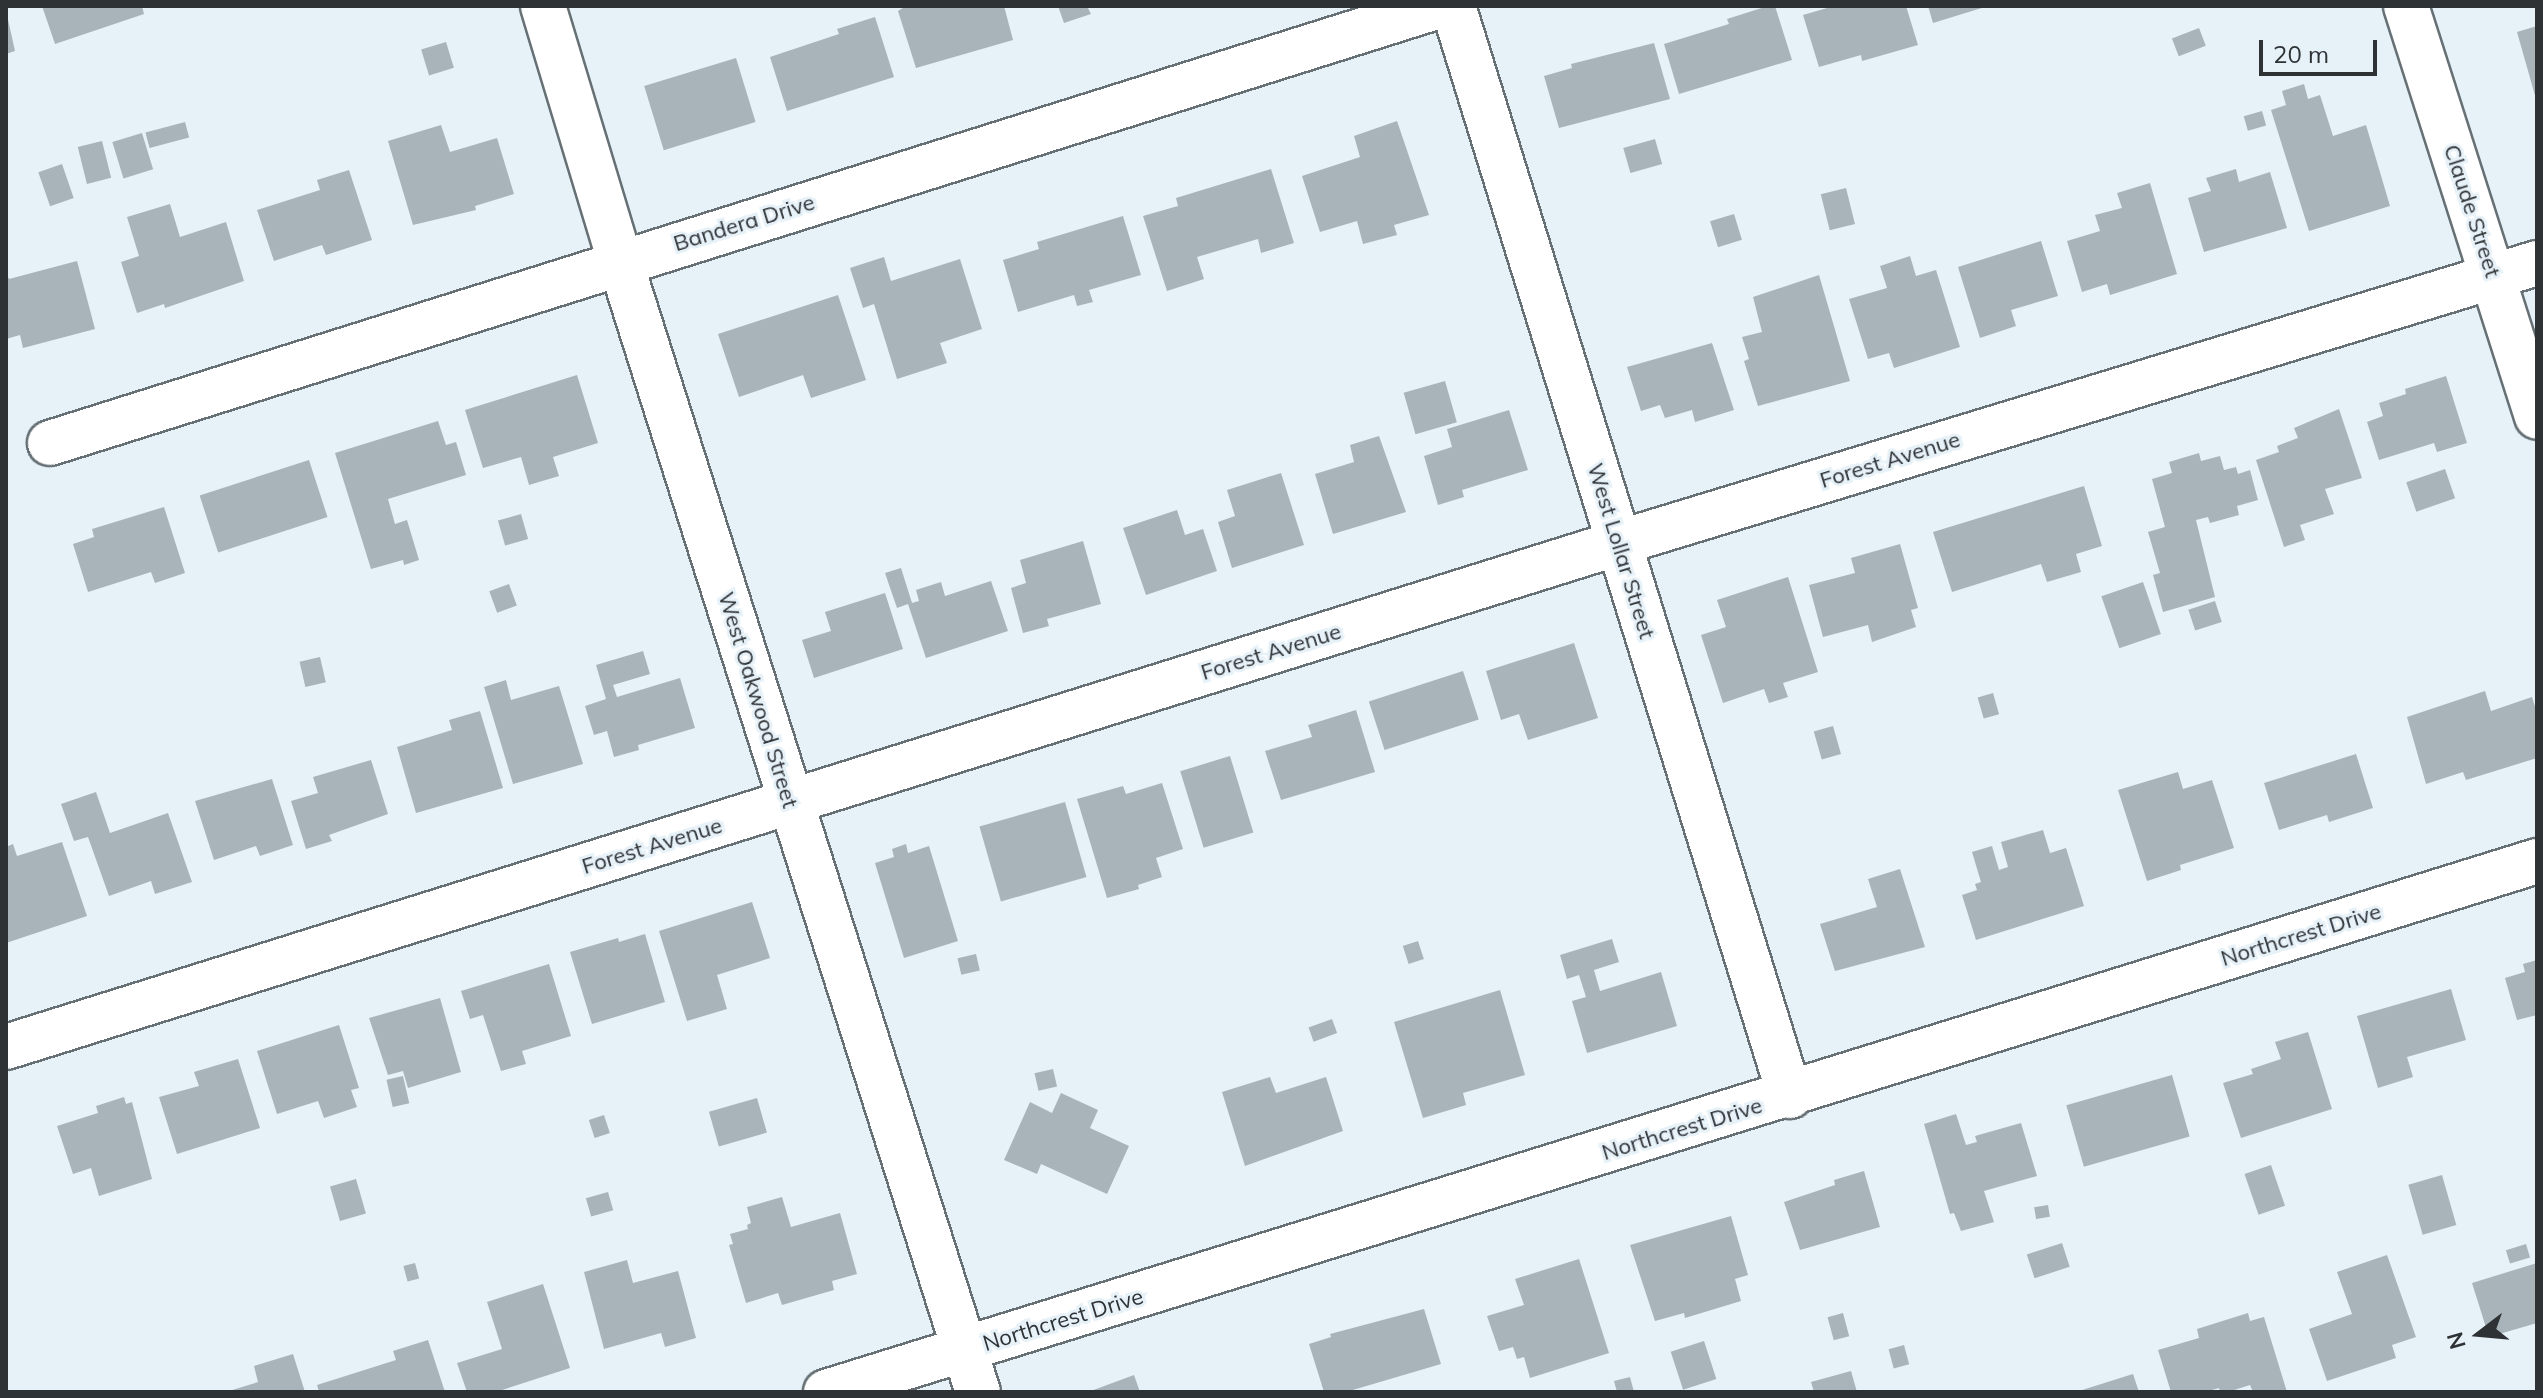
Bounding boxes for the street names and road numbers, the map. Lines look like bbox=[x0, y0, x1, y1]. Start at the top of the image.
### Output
street label: Claude Street bbox=[2438, 141, 2506, 281]
street label: Bandera Drive bbox=[670, 189, 818, 257]
street label: Forest Avenue bbox=[1817, 426, 1963, 494]
street label: West Lollar Street bbox=[1582, 460, 1660, 642]
street label: West Oakwood Street bbox=[713, 589, 803, 811]
street label: Forest Avenue bbox=[1198, 618, 1344, 686]
street label: Forest Avenue bbox=[579, 812, 725, 880]
street label: Northcrest Drive bbox=[2218, 898, 2384, 972]
street label: Northcrest Drive bbox=[1599, 1092, 1765, 1166]
street label: Northcrest Drive bbox=[980, 1283, 1146, 1357]

